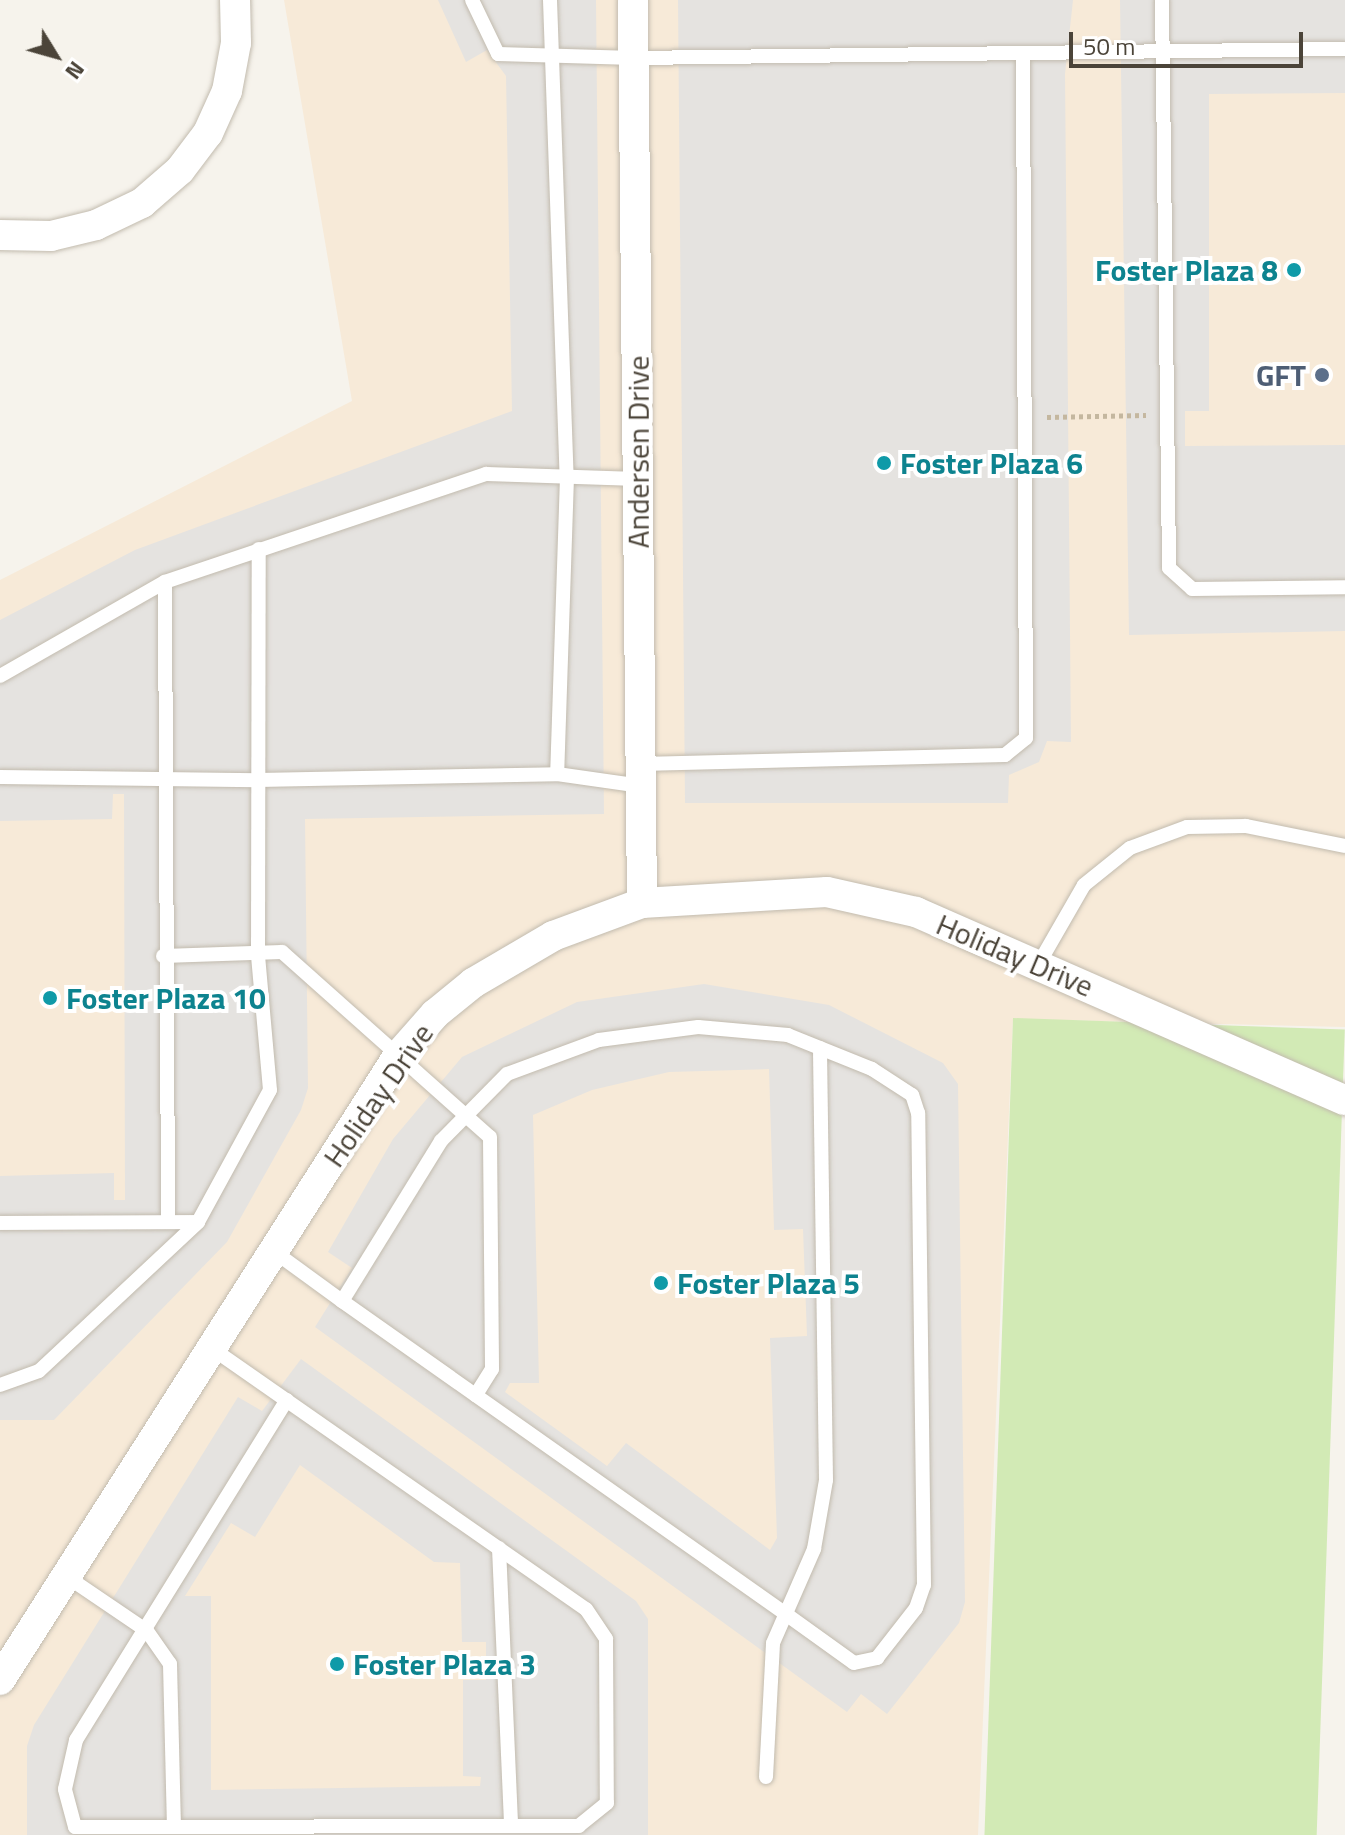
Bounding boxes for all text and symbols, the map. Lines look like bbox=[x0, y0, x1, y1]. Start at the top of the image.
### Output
north arrow bbox=[16, 16, 96, 96]
scale bar bbox=[1073, 16, 1307, 66]
text: 50 m bbox=[1083, 28, 1135, 64]
text: N bbox=[57, 54, 93, 87]
place label: Foster Plaza 8 bbox=[1095, 252, 1278, 288]
marker: Foster Plaza 8 bbox=[1285, 261, 1303, 279]
street label: Andersen Drive bbox=[620, 356, 656, 548]
place label: GFT bbox=[1256, 357, 1306, 393]
marker: GFT bbox=[1313, 366, 1331, 384]
place label: Foster Plaza 6 bbox=[900, 445, 1083, 481]
marker: Foster Plaza 6 bbox=[875, 454, 893, 472]
street label: Holiday Drive bbox=[931, 906, 1099, 1004]
place label: Foster Plaza 10 bbox=[66, 980, 266, 1016]
marker: Foster Plaza 10 bbox=[41, 989, 59, 1007]
street label: Holiday Drive bbox=[315, 1016, 441, 1174]
place label: Foster Plaza 5 bbox=[677, 1265, 860, 1301]
marker: Foster Plaza 5 bbox=[652, 1274, 670, 1292]
place label: Foster Plaza 3 bbox=[353, 1646, 536, 1682]
marker: Foster Plaza 3 bbox=[328, 1655, 346, 1673]

